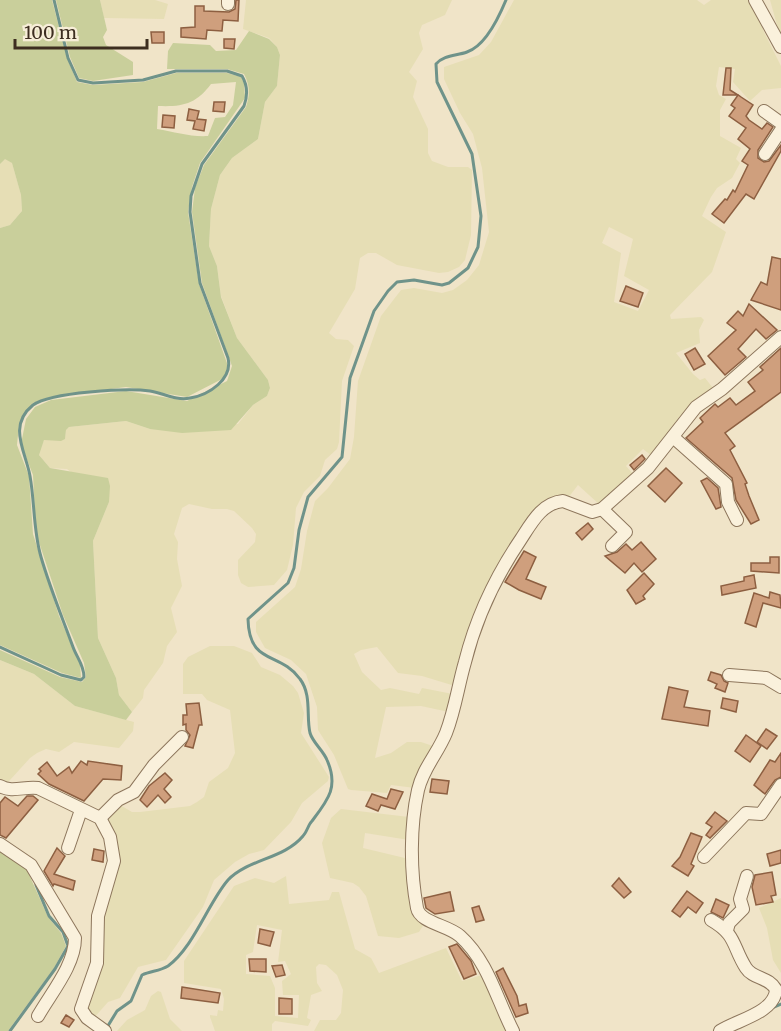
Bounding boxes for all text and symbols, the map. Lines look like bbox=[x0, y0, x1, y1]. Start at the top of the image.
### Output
scale bar bbox=[15, 12, 147, 50]
text: 100 m bbox=[24, 21, 77, 44]

